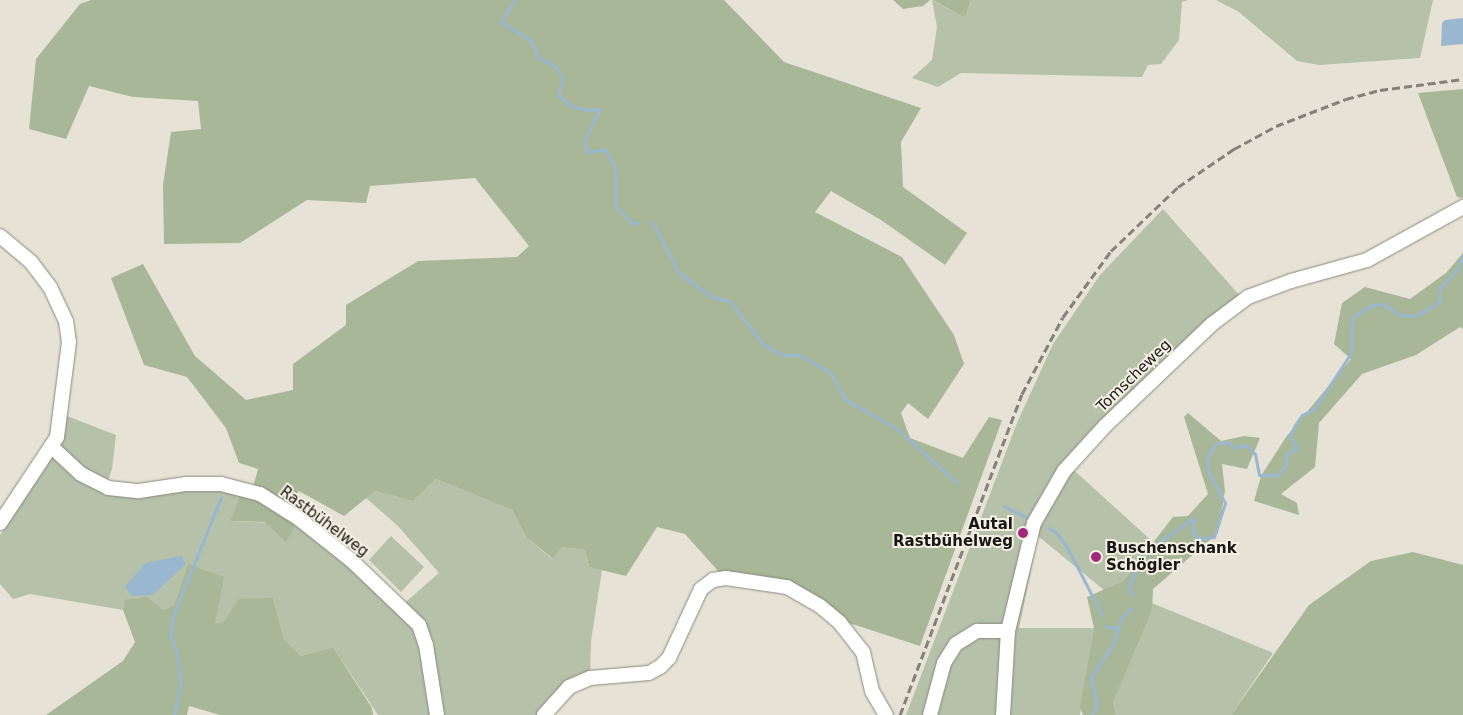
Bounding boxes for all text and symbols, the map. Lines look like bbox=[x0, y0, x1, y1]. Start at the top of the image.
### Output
street label: Tomscheweg bbox=[1093, 336, 1175, 416]
street label: Rastbühelweg bbox=[276, 483, 372, 561]
place label: Autal Rastbühelweg bbox=[893, 515, 1013, 550]
marker: Autal Rastbühelweg bbox=[1017, 527, 1029, 539]
place label: Buschenschank Schögler bbox=[1106, 539, 1237, 574]
marker: Buschenschank Schögler bbox=[1090, 551, 1102, 563]

